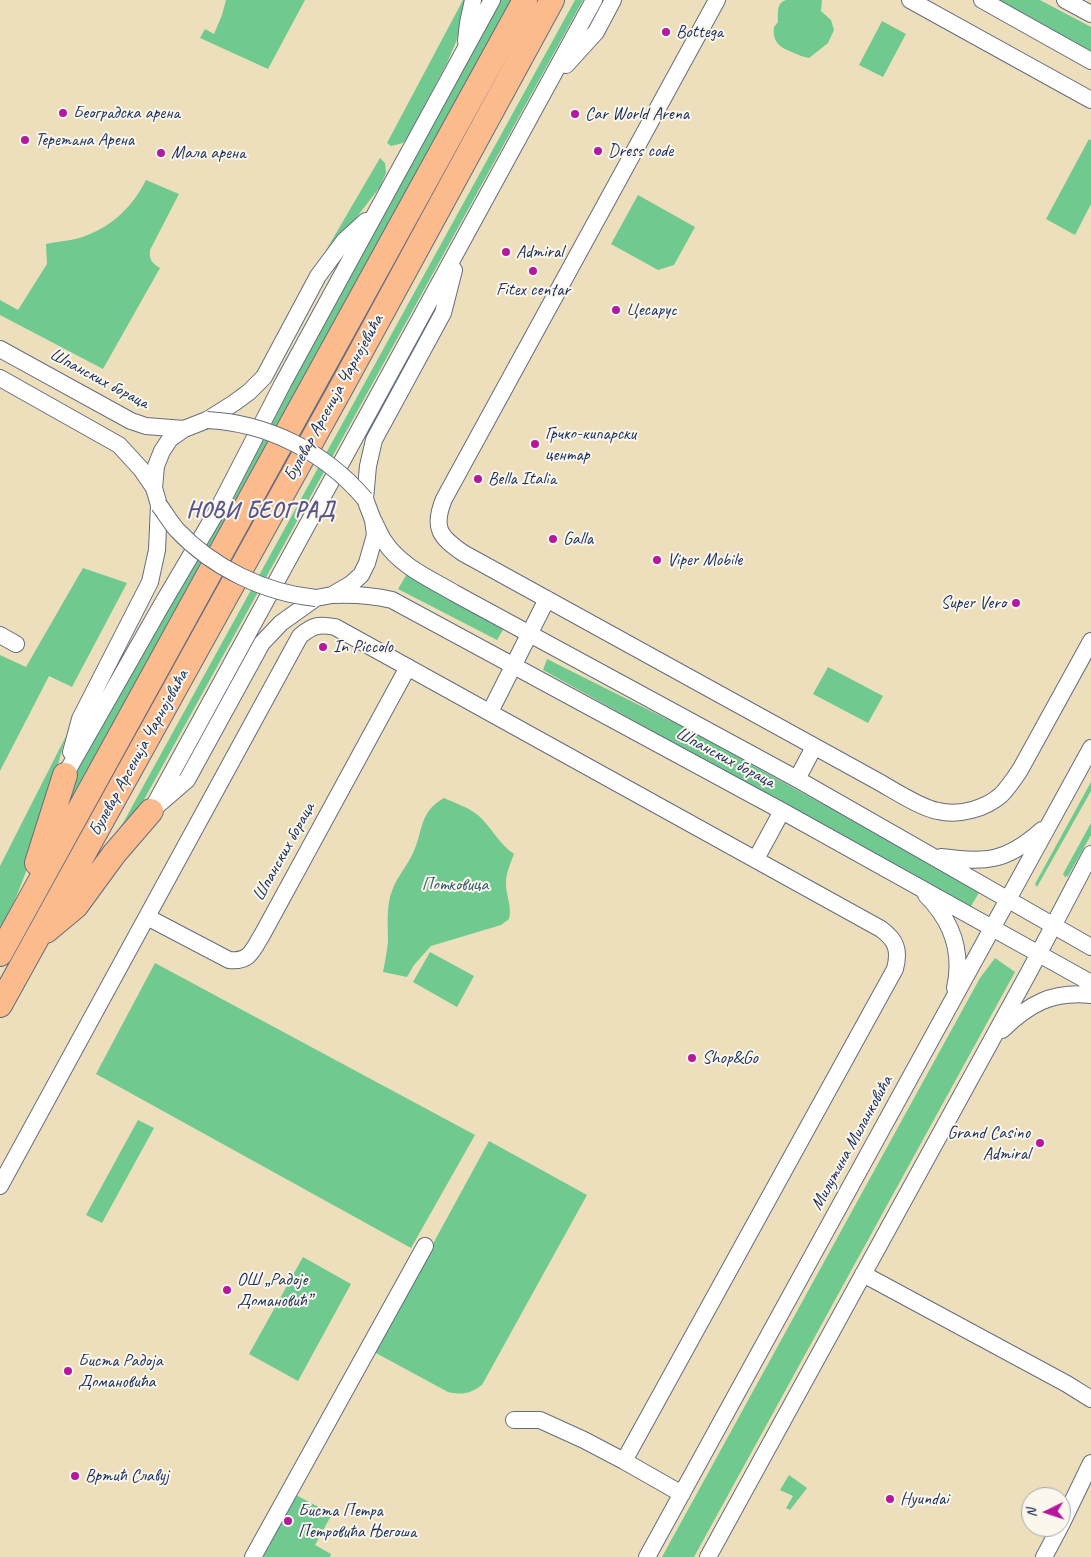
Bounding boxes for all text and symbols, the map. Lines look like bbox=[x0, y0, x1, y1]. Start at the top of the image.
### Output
place label: Bottega bbox=[676, 21, 723, 43]
marker: Bottega bbox=[660, 26, 672, 38]
place label: Београдска арена bbox=[73, 102, 180, 124]
place label: Car World Arena bbox=[585, 103, 689, 125]
marker: Београдска арена bbox=[57, 107, 69, 119]
marker: Car World Arena bbox=[569, 108, 581, 120]
place label: Теретана Арена bbox=[35, 129, 134, 151]
marker: Теретана Арена bbox=[19, 134, 31, 146]
place label: Dress code bbox=[608, 140, 673, 162]
place label: Мала арена bbox=[171, 142, 245, 164]
marker: Dress code bbox=[592, 145, 604, 157]
marker: Мала арена bbox=[155, 147, 167, 159]
place label: Admiral bbox=[516, 241, 563, 263]
marker: Admiral bbox=[500, 246, 512, 258]
marker: Fitex centar bbox=[527, 265, 539, 277]
place label: Fitex centar bbox=[496, 279, 570, 301]
place label: Цесарус bbox=[626, 299, 677, 321]
marker: Цесарус bbox=[610, 304, 622, 316]
street label: Булевар Арсенија Чарнојевића bbox=[279, 311, 389, 485]
street label: Шпанских бораца bbox=[46, 344, 152, 414]
place label: Грчко-кипарски центар bbox=[545, 423, 636, 466]
marker: Грчко-кипарски центар bbox=[529, 438, 541, 450]
place label: Bella Italia bbox=[488, 468, 556, 490]
marker: Bella Italia bbox=[472, 473, 484, 485]
district label: НОВИ БЕОГРАД bbox=[181, 498, 341, 524]
place label: Galla bbox=[563, 528, 593, 550]
marker: Galla bbox=[547, 533, 559, 545]
place label: Viper Mobile bbox=[667, 549, 742, 571]
marker: Viper Mobile bbox=[651, 554, 663, 566]
place label: Super Vero bbox=[940, 592, 1006, 614]
marker: Super Vero bbox=[1010, 597, 1022, 609]
place label: In Piccolo bbox=[333, 636, 393, 658]
marker: In Piccolo bbox=[317, 641, 329, 653]
street label: Булевар Арсенија Чарнојевића bbox=[84, 666, 194, 840]
street label: Шпанских бораца bbox=[672, 723, 778, 793]
street label: Шпанских бораца bbox=[248, 799, 320, 905]
park label: Потковица bbox=[422, 874, 488, 896]
place label: Shop&Go bbox=[702, 1047, 758, 1069]
marker: Shop&Go bbox=[686, 1052, 698, 1064]
street label: Милутина Миланковића bbox=[806, 1072, 898, 1214]
place label: Grand Casino Admiral bbox=[947, 1122, 1030, 1164]
marker: Grand Casino Admiral bbox=[1034, 1137, 1046, 1149]
place label: ОШ „Радоје Домановић” bbox=[237, 1269, 311, 1312]
marker: ОШ „Радоје Домановић” bbox=[221, 1284, 233, 1296]
place label: Биста Радоја Домановића bbox=[78, 1350, 163, 1392]
marker: Биста Радоја Домановића bbox=[62, 1365, 74, 1377]
place label: Вртић Славуј bbox=[85, 1465, 169, 1487]
marker: Вртић Славуј bbox=[69, 1470, 81, 1482]
north arrow bbox=[1021, 1487, 1071, 1537]
place label: Hyundai bbox=[900, 1488, 949, 1510]
marker: Hyundai bbox=[884, 1493, 896, 1505]
place label: Биста Петра Петровића Његоша bbox=[298, 1500, 416, 1542]
text: N bbox=[1023, 1508, 1040, 1518]
marker: Биста Петра Петровића Његоша bbox=[282, 1515, 294, 1527]

